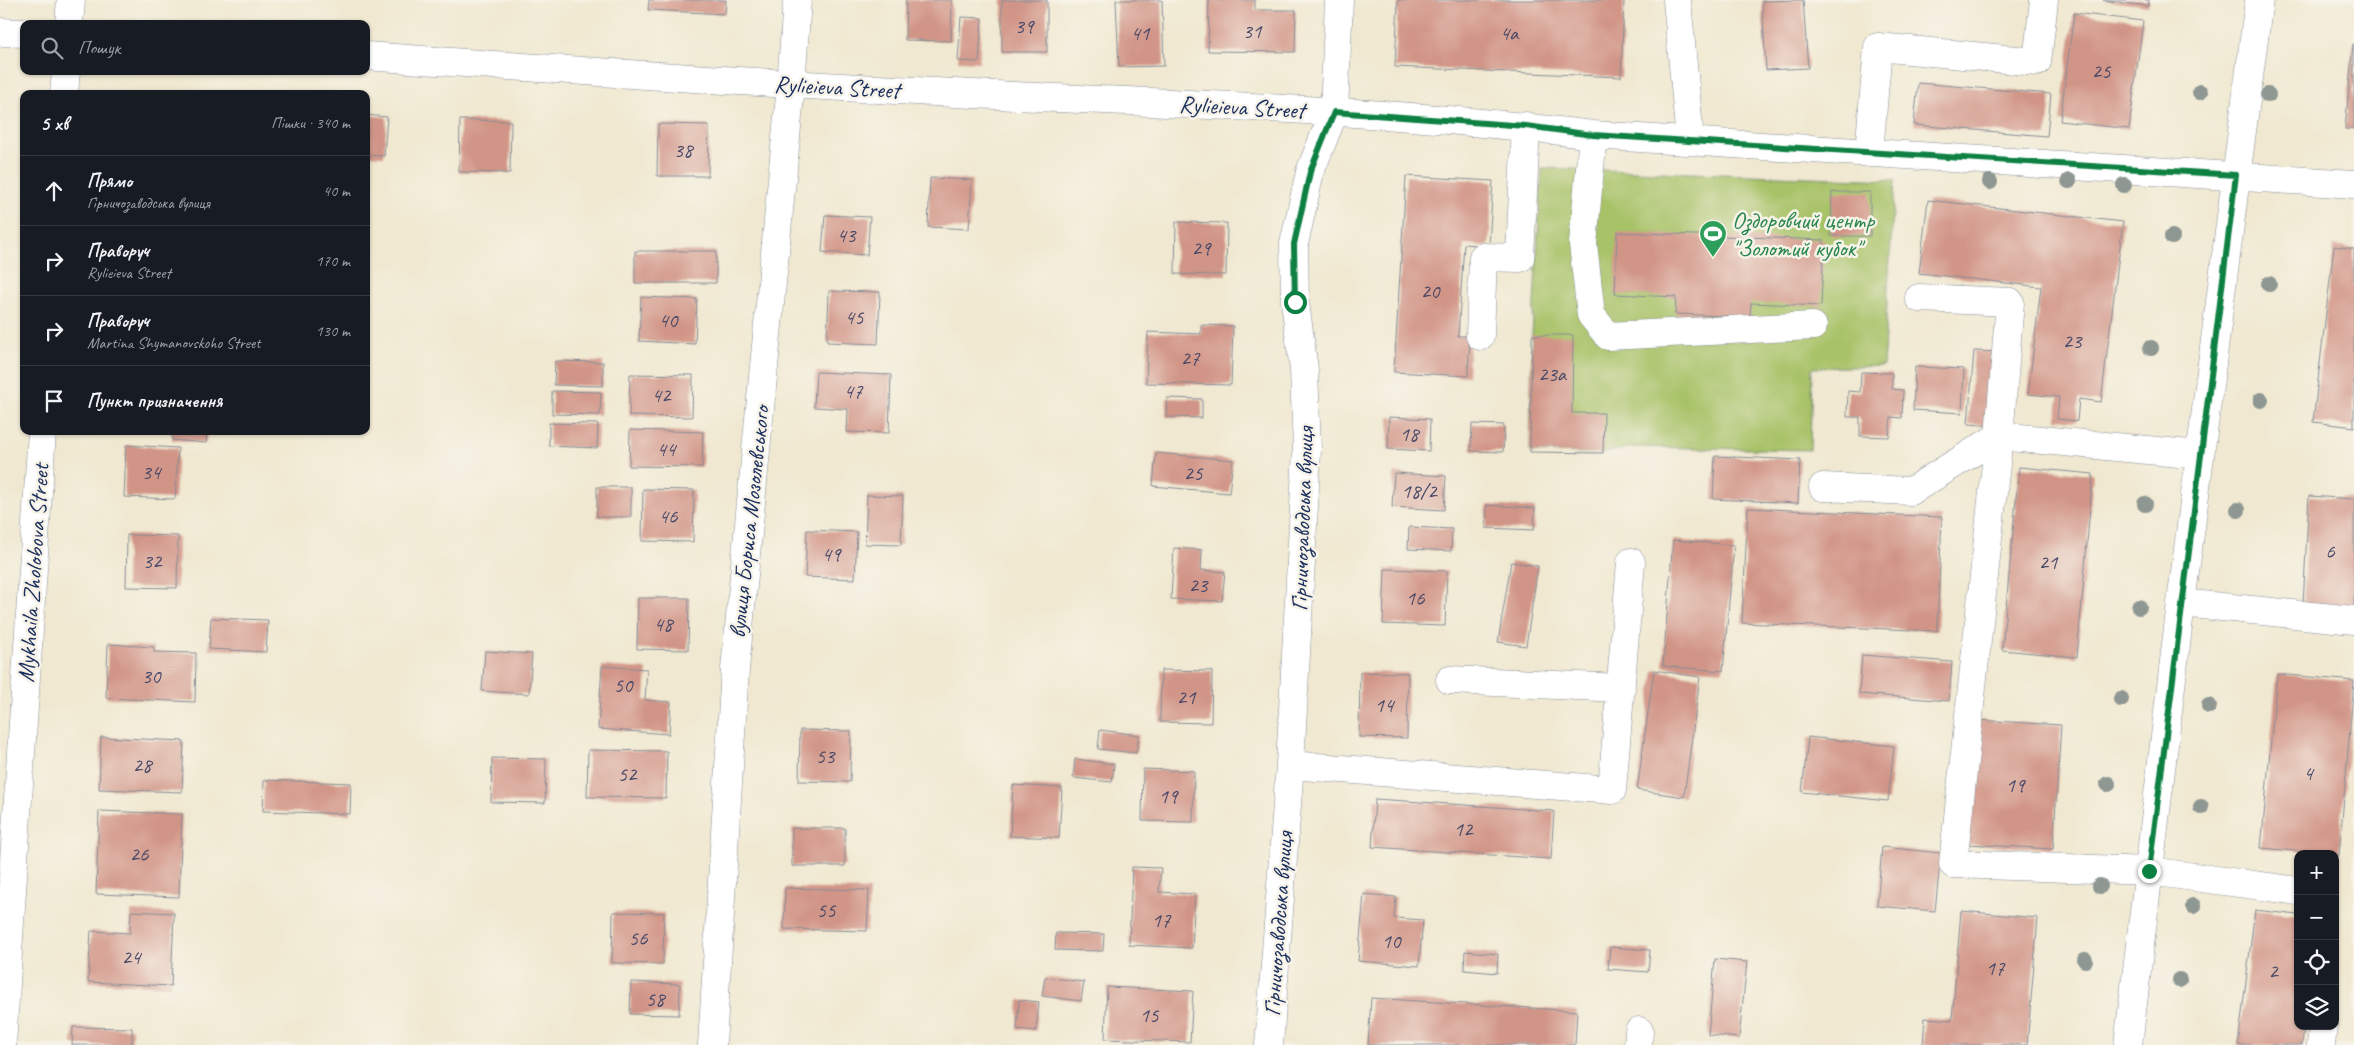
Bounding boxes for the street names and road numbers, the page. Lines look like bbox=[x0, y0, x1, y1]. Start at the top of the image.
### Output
street label: Rylieieva Street bbox=[774, 69, 904, 105]
street label: Rylieieva Street bbox=[1179, 89, 1309, 125]
street label: вулиця Бориса Мозолевського bbox=[722, 402, 776, 639]
street label: Гірничозаводська вулиця bbox=[1284, 425, 1321, 612]
street label: Mykhaila Zholobova Street bbox=[10, 461, 56, 683]
street label: Гірничозаводська вулиця bbox=[1257, 830, 1300, 1017]

